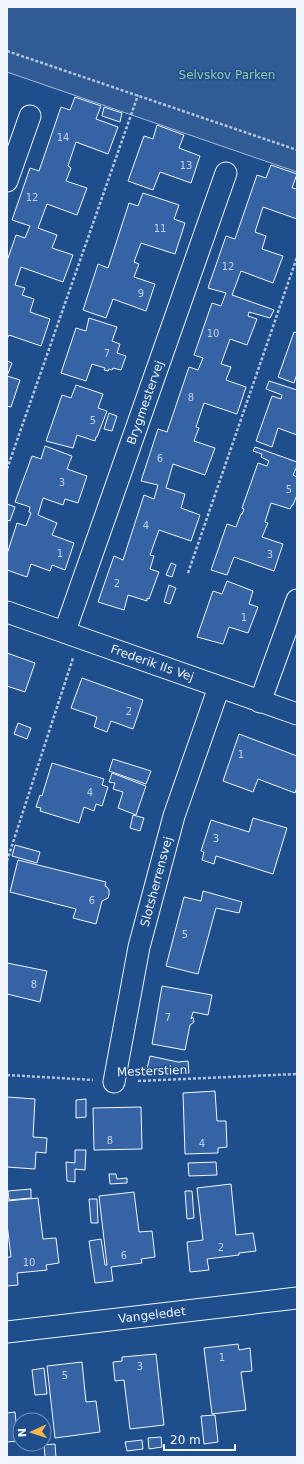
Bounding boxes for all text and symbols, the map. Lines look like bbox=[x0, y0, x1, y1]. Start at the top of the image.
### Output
park label: Selvskov Parken bbox=[179, 68, 275, 82]
house number: 14 bbox=[57, 132, 69, 143]
house number: 13 bbox=[180, 160, 192, 171]
house number: 12 bbox=[26, 192, 38, 203]
house number: 11 bbox=[154, 223, 166, 234]
house number: 12 bbox=[222, 261, 234, 272]
house number: 9 bbox=[138, 288, 144, 299]
house number: 10 bbox=[207, 328, 219, 339]
house number: 7 bbox=[104, 348, 110, 359]
street label: Brygmestervej bbox=[124, 359, 166, 447]
house number: 8 bbox=[188, 392, 194, 403]
house number: 5 bbox=[90, 415, 96, 426]
house number: 6 bbox=[157, 453, 163, 464]
house number: 3 bbox=[59, 477, 65, 488]
house number: 5 bbox=[286, 484, 292, 495]
house number: 4 bbox=[143, 520, 149, 531]
house number: 1 bbox=[57, 548, 63, 559]
house number: 3 bbox=[267, 549, 273, 560]
house number: 2 bbox=[114, 578, 120, 589]
house number: 1 bbox=[241, 612, 247, 623]
street label: Frederik IIs Vej bbox=[109, 642, 196, 684]
house number: 2 bbox=[126, 706, 132, 717]
house number: 1 bbox=[238, 749, 244, 760]
house number: 4 bbox=[87, 787, 93, 798]
house number: 3 bbox=[213, 833, 219, 844]
street label: Slotsherrensvej bbox=[138, 835, 175, 928]
house number: 6 bbox=[89, 895, 95, 906]
house number: 5 bbox=[182, 929, 188, 940]
house number: 8 bbox=[31, 979, 37, 990]
house number: 7 bbox=[165, 1012, 171, 1023]
street label: Mesterstien bbox=[117, 1063, 187, 1079]
house number: 8 bbox=[107, 1135, 113, 1146]
house number: 4 bbox=[199, 1138, 205, 1149]
house number: 2 bbox=[218, 1242, 224, 1253]
house number: 6 bbox=[121, 1250, 127, 1261]
house number: 10 bbox=[23, 1257, 35, 1268]
street label: Vangeledet bbox=[118, 1304, 187, 1326]
house number: 1 bbox=[219, 1352, 225, 1363]
house number: 3 bbox=[137, 1361, 143, 1372]
house number: 5 bbox=[62, 1370, 68, 1381]
north arrow bbox=[12, 1412, 52, 1452]
scale bar bbox=[164, 1426, 235, 1452]
text: N bbox=[16, 1428, 29, 1437]
text: 20 m bbox=[170, 1433, 201, 1447]

